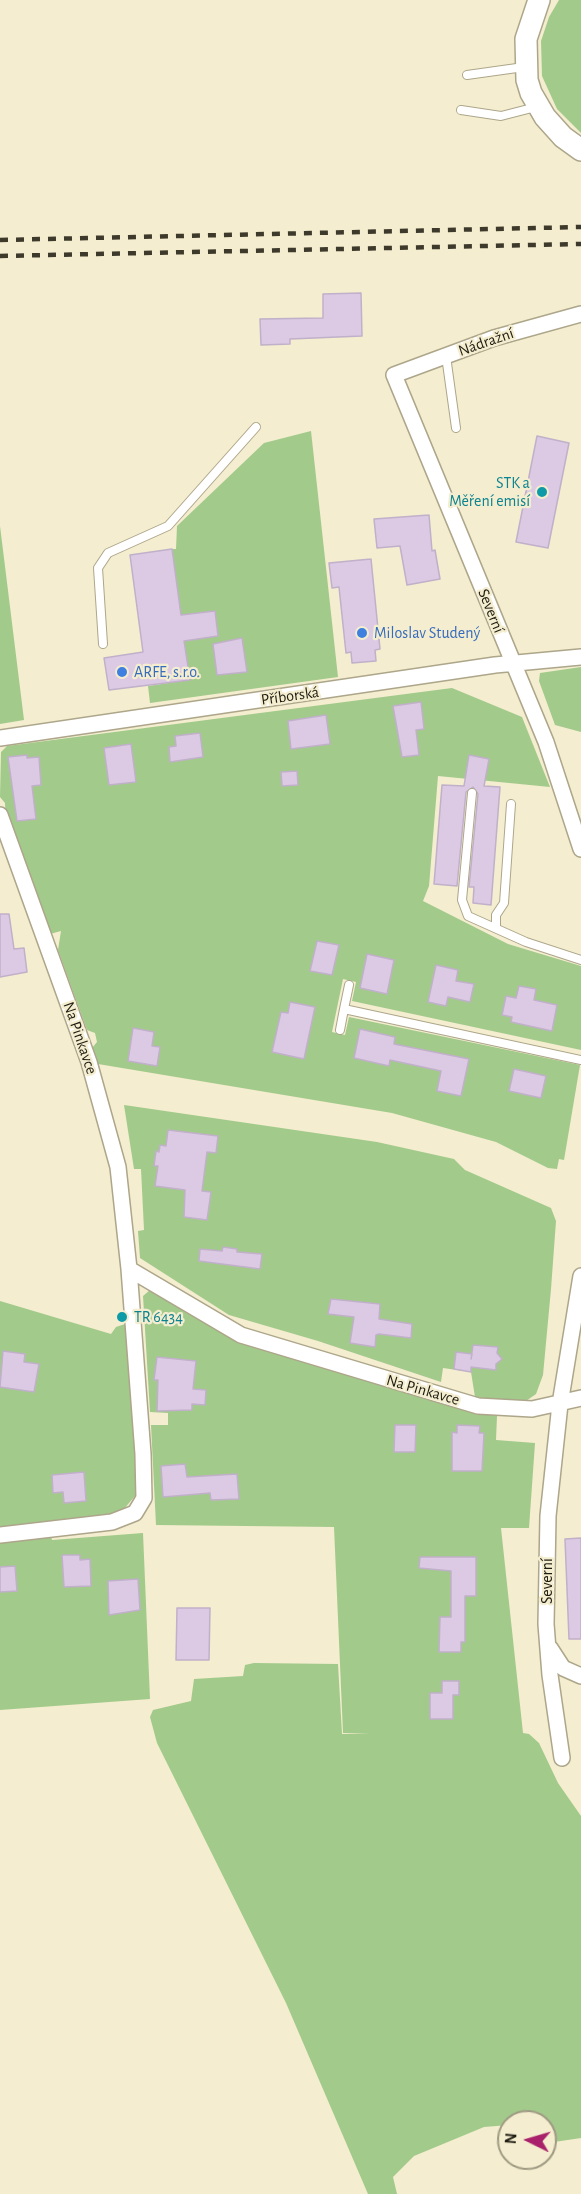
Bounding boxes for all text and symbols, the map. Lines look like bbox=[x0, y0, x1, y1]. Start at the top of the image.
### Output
street label: Nádražní bbox=[456, 324, 516, 360]
place label: STK a Měření emisí bbox=[449, 473, 530, 511]
marker: STK a Měření emisí bbox=[535, 485, 549, 499]
street label: Severní bbox=[474, 586, 508, 636]
place label: Miloslav Studený bbox=[374, 623, 480, 643]
marker: Miloslav Studený bbox=[355, 626, 369, 640]
place label: ARFE, s.r.o. bbox=[134, 662, 200, 682]
marker: ARFE, s.r.o. bbox=[115, 665, 129, 679]
street label: Příborská bbox=[260, 682, 320, 710]
street label: Na Pinkavce bbox=[59, 999, 101, 1077]
place label: TR 6434 bbox=[134, 1307, 183, 1327]
marker: TR 6434 bbox=[115, 1310, 129, 1324]
street label: Na Pinkavce bbox=[384, 1370, 462, 1410]
street label: Severní bbox=[537, 1558, 557, 1604]
north arrow bbox=[497, 2110, 557, 2170]
text: N bbox=[503, 2132, 520, 2145]

